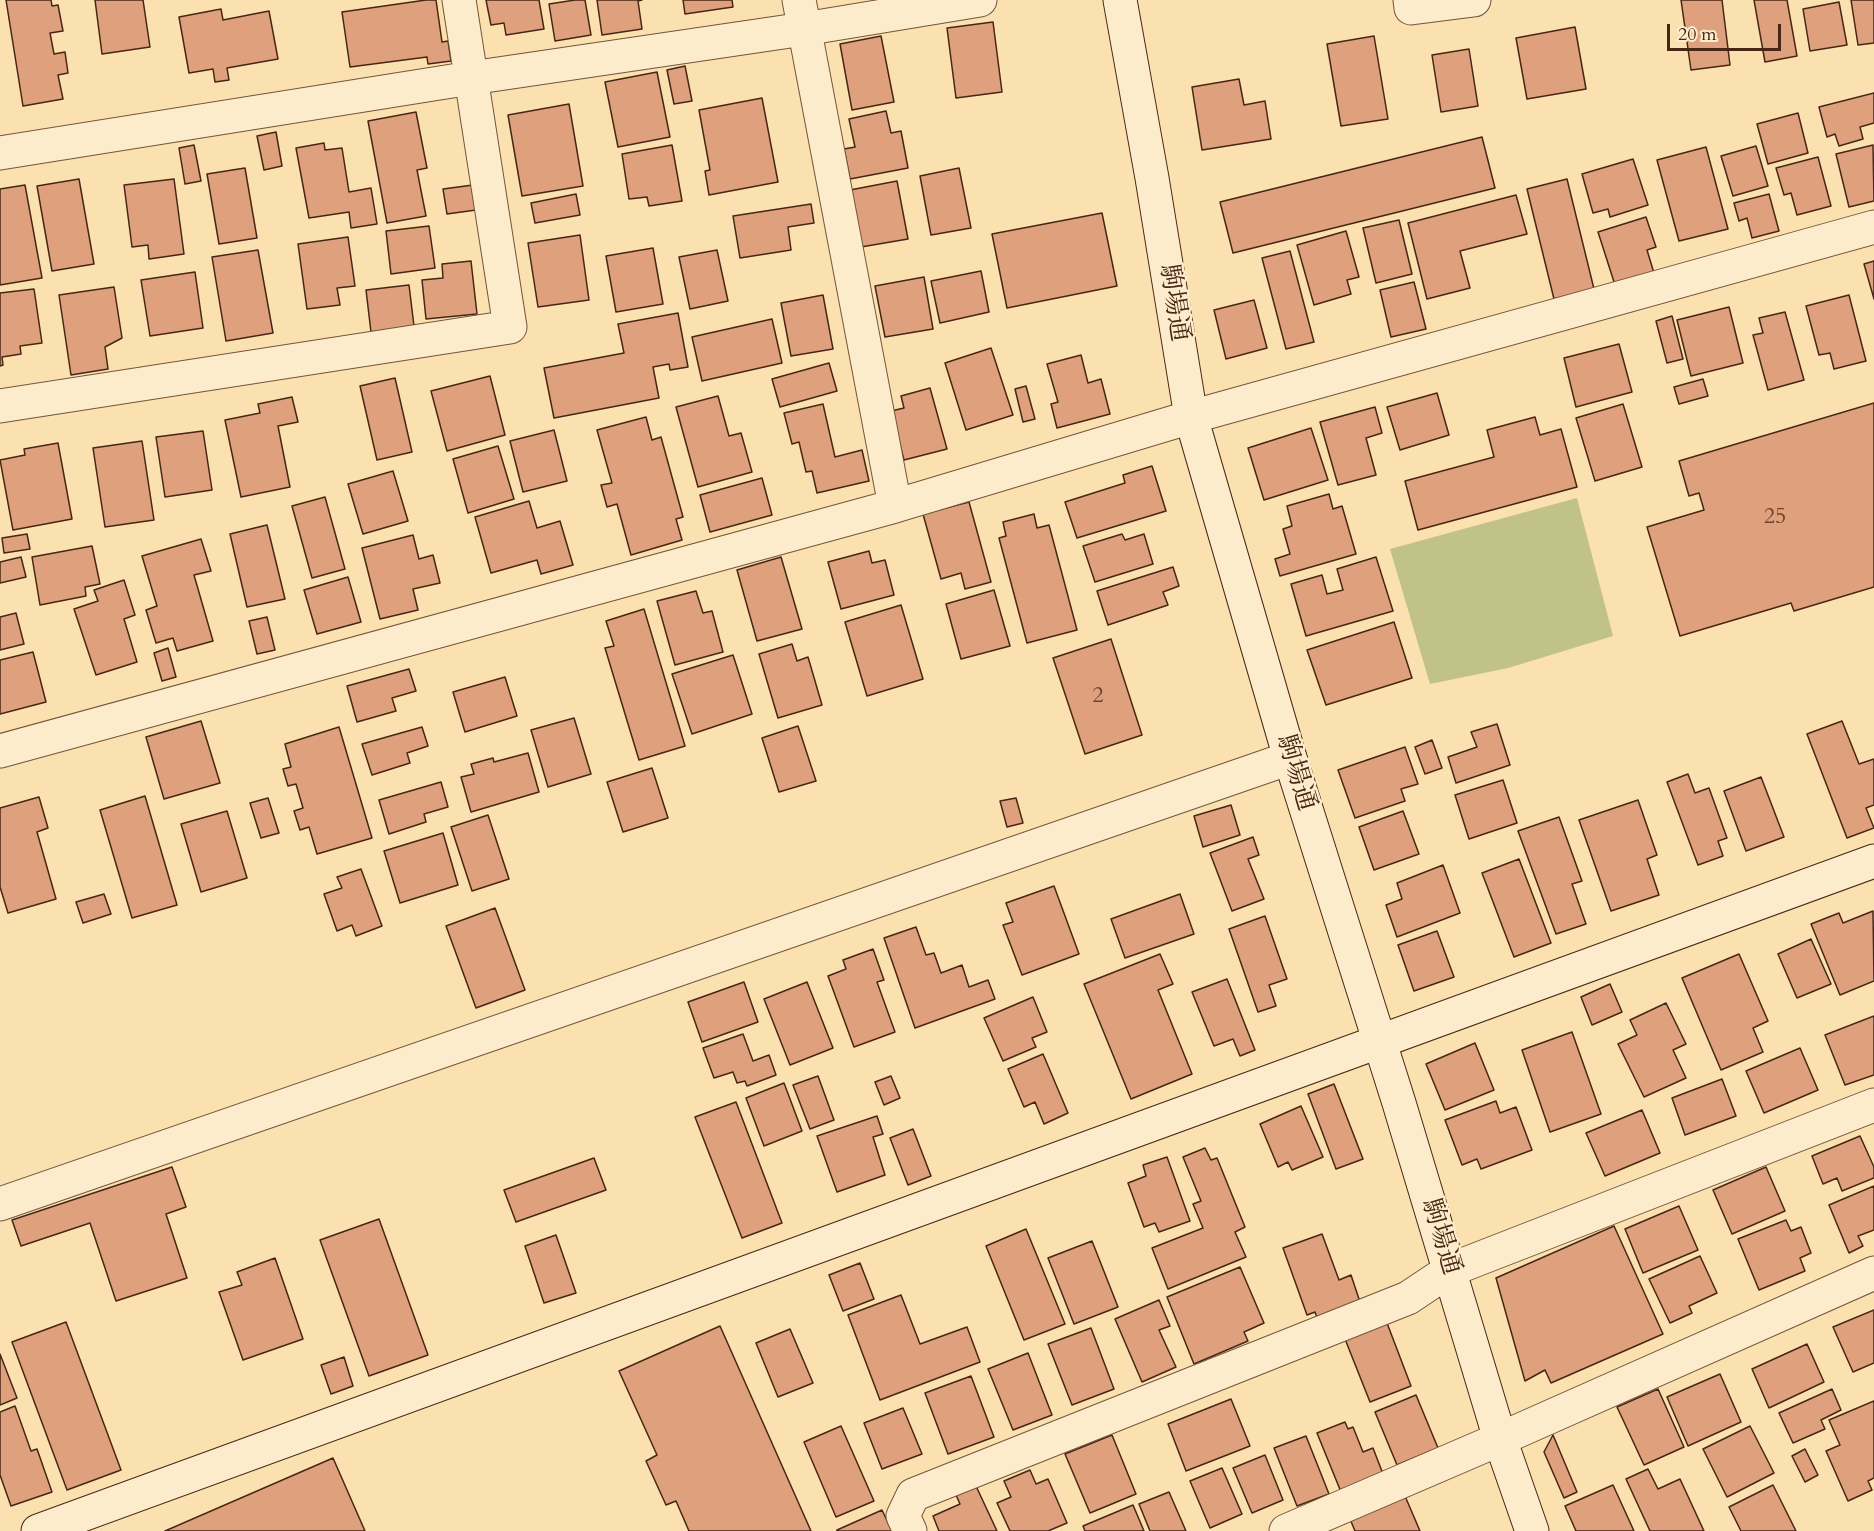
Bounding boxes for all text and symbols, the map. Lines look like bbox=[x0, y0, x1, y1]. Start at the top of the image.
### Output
scale bar bbox=[1670, 12, 1784, 50]
text: 20 m bbox=[1678, 22, 1717, 47]
street label: 駒場通 bbox=[1151, 262, 1195, 344]
house number: 25 bbox=[1764, 505, 1786, 531]
house number: 2 bbox=[1092, 684, 1104, 710]
street label: 駒場通 bbox=[1269, 731, 1321, 815]
street label: 駒場通 bbox=[1414, 1195, 1466, 1279]

